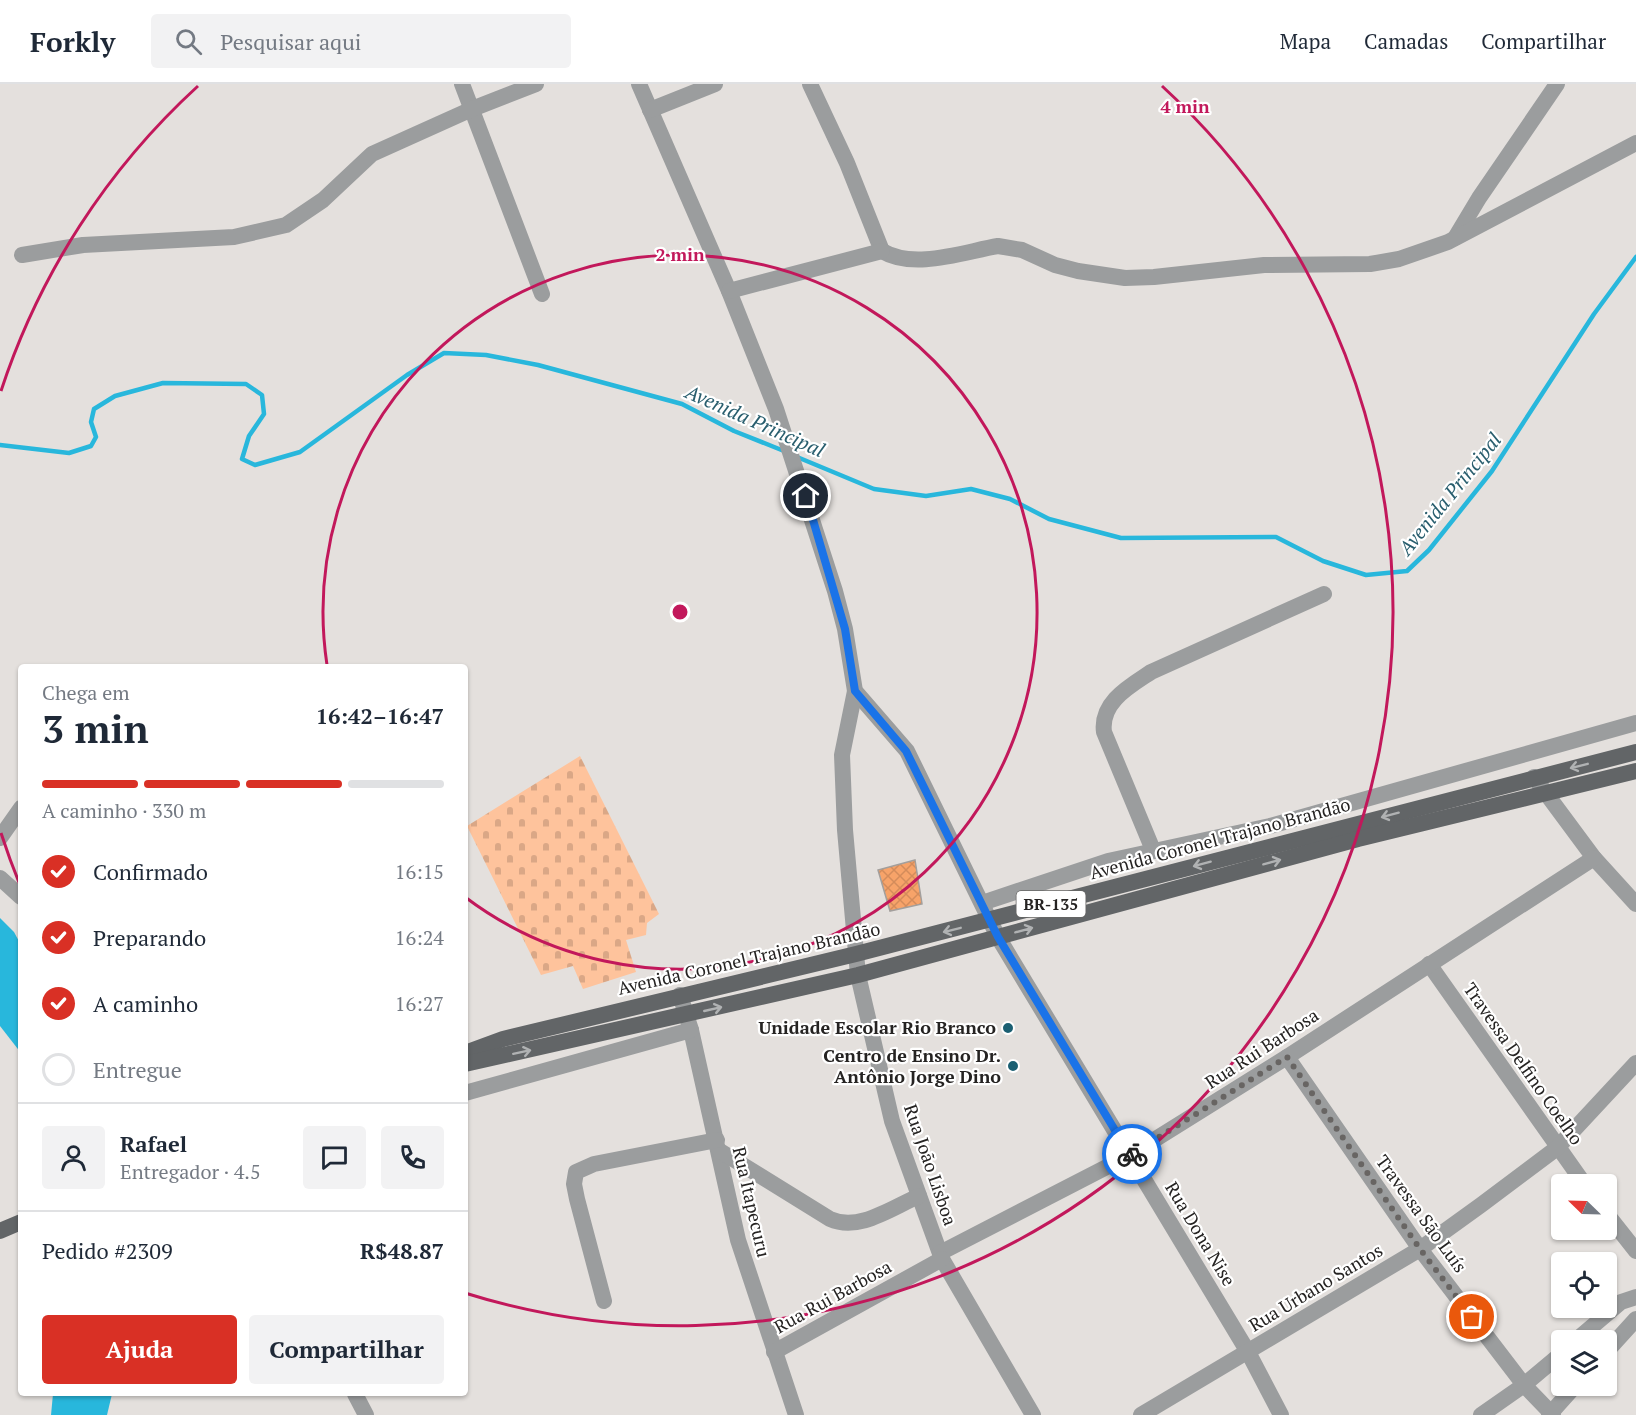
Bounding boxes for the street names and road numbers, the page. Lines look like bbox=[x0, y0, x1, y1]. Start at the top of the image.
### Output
street label: Avenida Coronel Trajano Brandão bbox=[1087, 792, 1353, 884]
road number: BR-135 bbox=[1016, 891, 1086, 917]
street label: Avenida Coronel Trajano Brandão bbox=[615, 916, 882, 1000]
street label: Travessa Delfino Coelho bbox=[1459, 978, 1589, 1149]
street label: Rua Rui Barbosa bbox=[1200, 1003, 1323, 1094]
street label: Rua João Lisboa bbox=[899, 1101, 963, 1228]
street label: Rua Itapecuru bbox=[728, 1144, 776, 1259]
street label: Travessa São Luís bbox=[1371, 1150, 1473, 1277]
street label: Rua Dona Nise bbox=[1160, 1177, 1241, 1290]
street label: Rua Urbano Santos bbox=[1244, 1238, 1387, 1337]
street label: Rua Rui Barbosa bbox=[770, 1254, 895, 1338]

